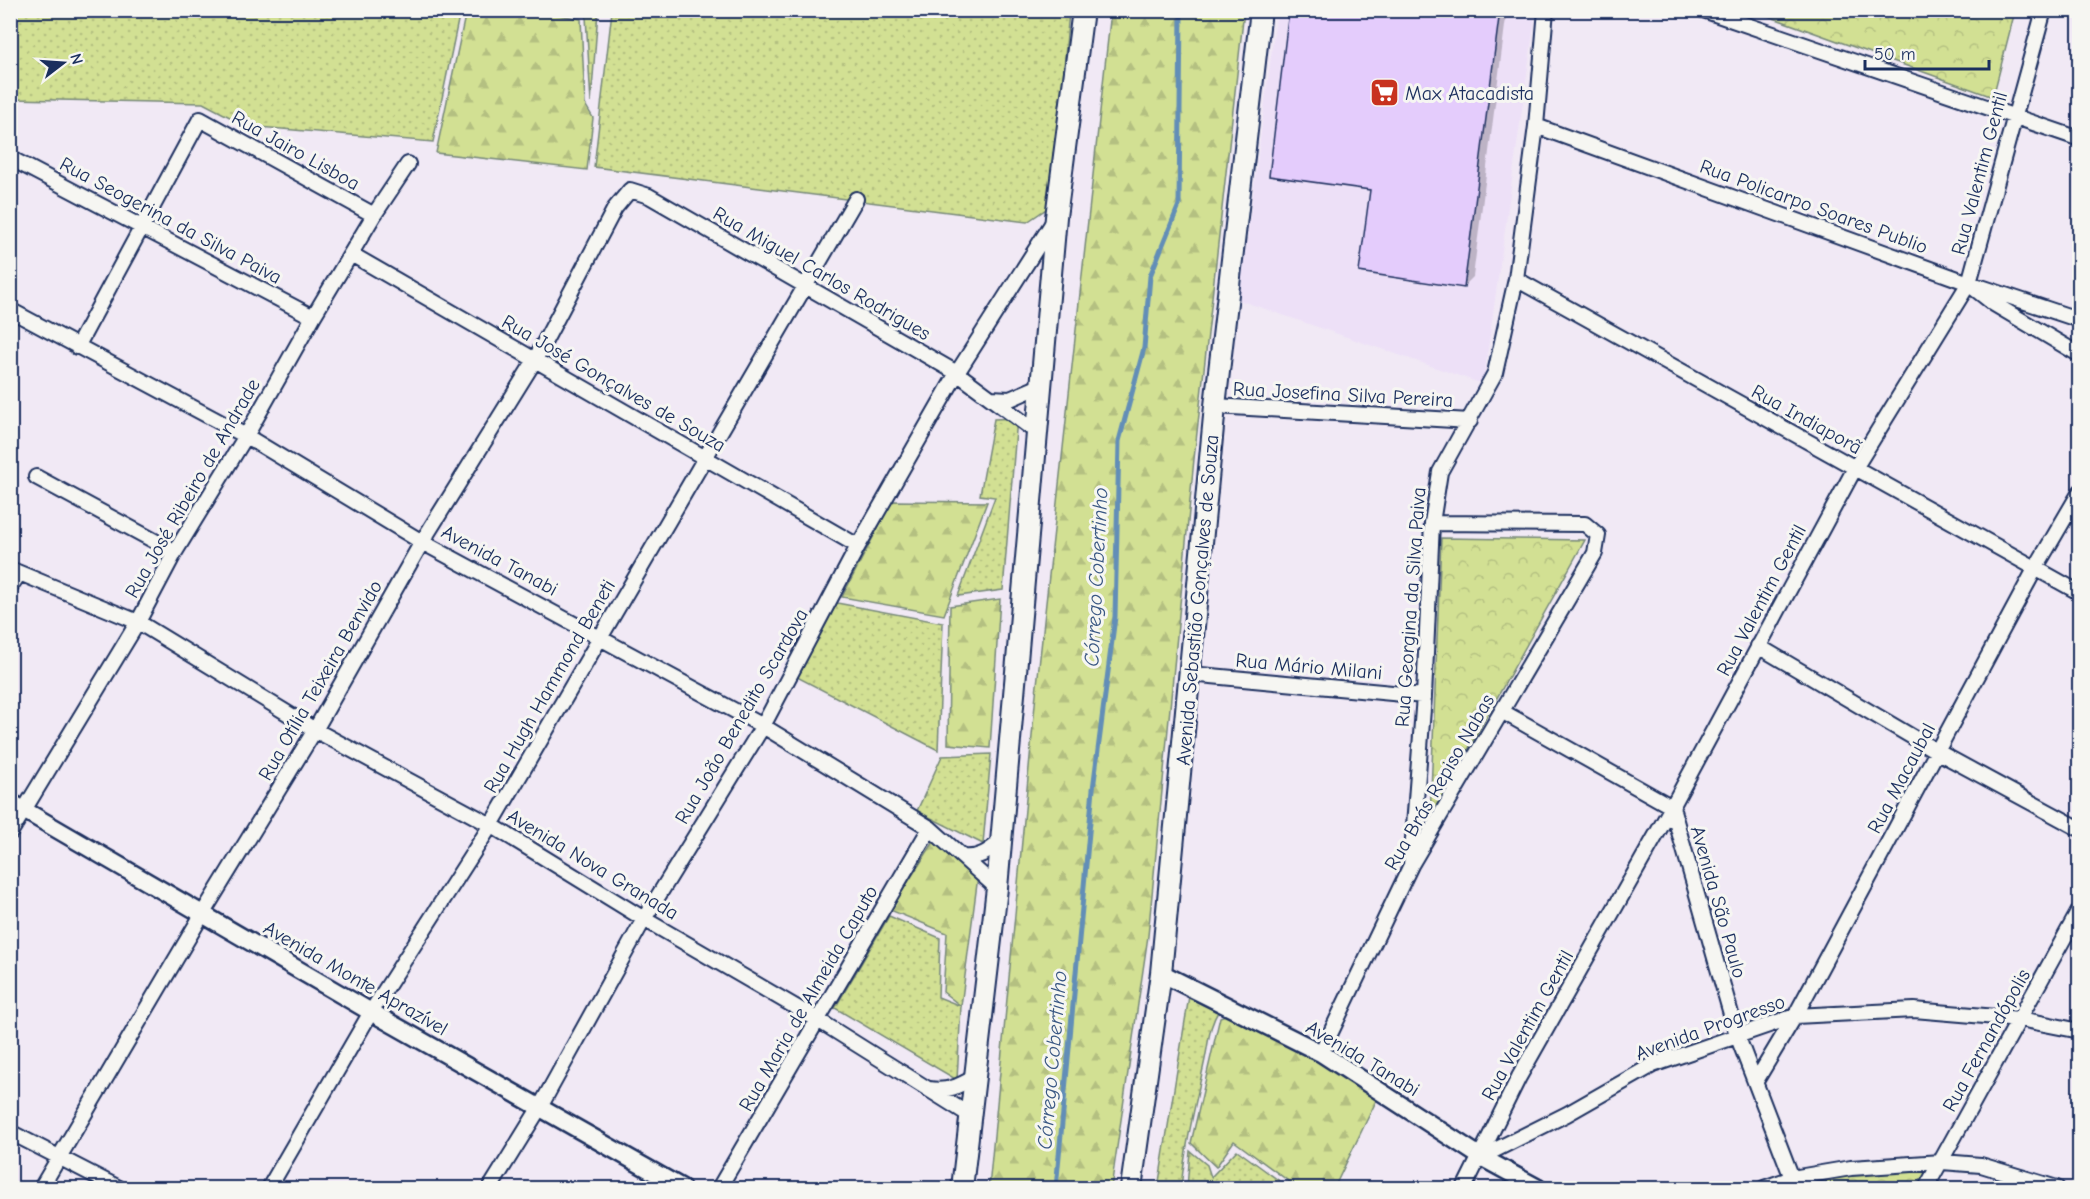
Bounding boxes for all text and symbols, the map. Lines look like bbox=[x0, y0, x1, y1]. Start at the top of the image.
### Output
north arrow bbox=[33, 33, 93, 93]
scale bar bbox=[1865, 33, 1990, 71]
text: 50 m bbox=[1874, 44, 1916, 65]
text: N bbox=[66, 51, 87, 67]
supermarket icon: Max Atacadista bbox=[1368, 77, 1400, 109]
place label: Max Atacadista bbox=[1405, 82, 1534, 105]
street label: Rua Valentim Gentil bbox=[1947, 89, 2012, 257]
street label: Rua Jairo Lisboa bbox=[228, 106, 364, 195]
street label: Rua Seogerina da Silva Paiva bbox=[56, 152, 286, 289]
street label: Rua Policarpo Soares Publio bbox=[1697, 154, 1931, 258]
street label: Rua Miguel Carlos Rodrigues bbox=[709, 202, 935, 345]
street label: Rua José Gonçalves de Souza bbox=[498, 310, 730, 457]
street label: Rua José Ribeiro de Andrade bbox=[120, 375, 265, 602]
street label: Rua Josefina Silva Pereira bbox=[1232, 377, 1454, 412]
street label: Rua Indiaporã bbox=[1748, 380, 1866, 459]
street label: Avenida Sebastião Gonçalves de Souza bbox=[1172, 434, 1223, 766]
street label: Rua Georgina da Silva Paiva bbox=[1391, 486, 1430, 728]
water label: Córrego Cobertinho bbox=[1079, 487, 1113, 667]
street label: Avenida Tanabi bbox=[438, 520, 562, 601]
street label: Rua Valentim Gentil bbox=[1712, 521, 1811, 680]
street label: Rua Otília Teixeira Benvido bbox=[254, 576, 387, 784]
street label: Rua Hugh Hammond Beneti bbox=[479, 576, 620, 797]
street label: Rua João Benedito Scardova bbox=[670, 604, 813, 828]
street label: Rua Mário Milani bbox=[1234, 649, 1383, 684]
street label: Rua Brás Repiso Nabas bbox=[1380, 690, 1499, 874]
street label: Rua Macaubal bbox=[1863, 719, 1940, 837]
street label: Avenida Nova Granada bbox=[503, 804, 683, 925]
street label: Avenida São Paulo bbox=[1686, 823, 1751, 981]
street label: Rua Maria de Almeida Caputo bbox=[734, 881, 883, 1115]
street label: Avenida Monte Aprazível bbox=[260, 916, 452, 1041]
street label: Rua Valentim Gentil bbox=[1477, 946, 1578, 1104]
street label: Rua Fernandópolis bbox=[1938, 965, 2035, 1116]
water label: Córrego Cobertinho bbox=[1032, 970, 1072, 1150]
street label: Avenida Progresso bbox=[1632, 990, 1788, 1065]
street label: Avenida Tanabi bbox=[1302, 1016, 1424, 1101]

